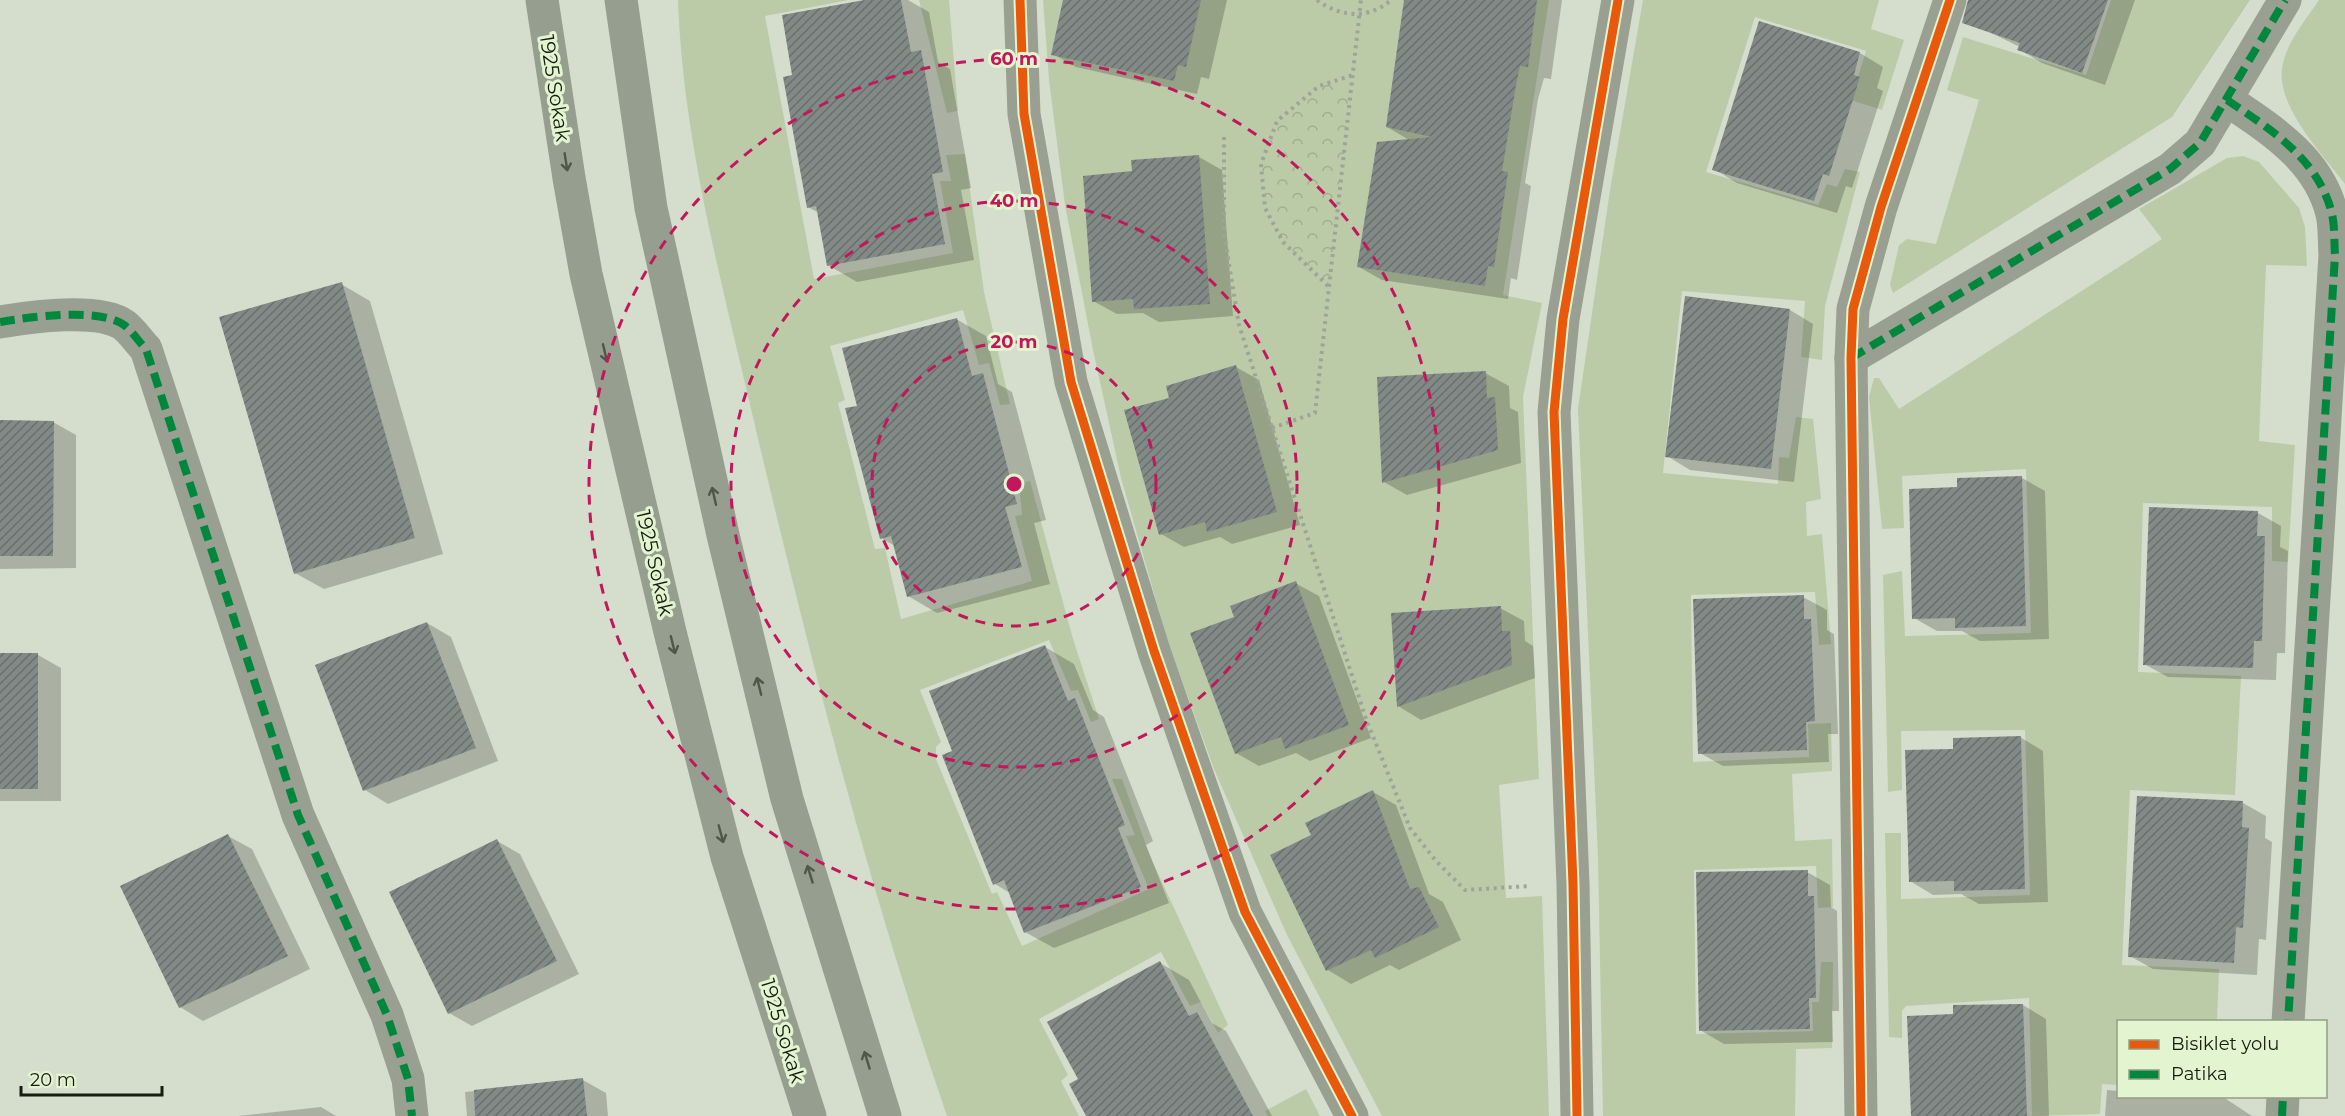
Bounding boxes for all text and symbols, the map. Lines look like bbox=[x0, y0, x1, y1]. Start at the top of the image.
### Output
street label: 1925 Sokak bbox=[535, 33, 575, 143]
text: 60 m bbox=[990, 48, 1038, 70]
one-way arrow bbox=[561, 151, 572, 171]
text: 40 m bbox=[990, 190, 1038, 212]
text: 20 m bbox=[991, 331, 1037, 353]
one-way arrow bbox=[600, 343, 612, 362]
centre of rings bbox=[1004, 474, 1024, 494]
one-way arrow bbox=[708, 487, 719, 506]
street label: 1925 Sokak bbox=[631, 508, 679, 618]
one-way arrow bbox=[668, 635, 680, 654]
one-way arrow bbox=[753, 676, 764, 696]
one-way arrow bbox=[716, 824, 727, 843]
one-way arrow bbox=[804, 865, 815, 884]
street label: 1925 Sokak bbox=[756, 976, 810, 1086]
legend bbox=[2117, 1020, 2327, 1098]
text: Bisiklet yolu bbox=[2171, 1033, 2279, 1055]
one-way arrow bbox=[861, 1051, 872, 1070]
scale bar bbox=[21, 1059, 162, 1097]
text: Patika bbox=[2171, 1063, 2228, 1085]
text: 20 m bbox=[30, 1069, 76, 1091]

